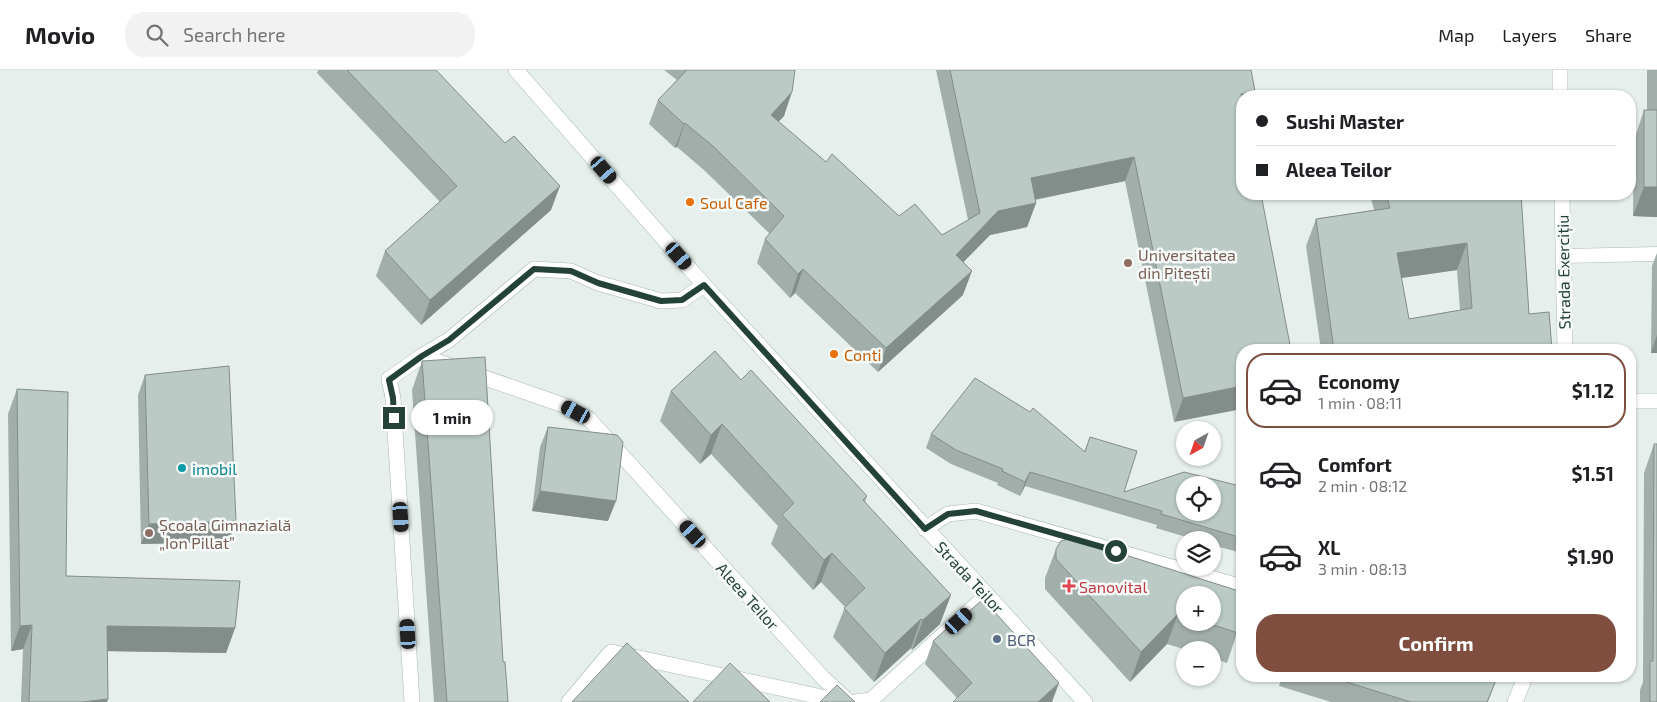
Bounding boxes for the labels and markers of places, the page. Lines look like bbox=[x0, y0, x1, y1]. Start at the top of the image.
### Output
place label: Soul Cafe bbox=[700, 193, 768, 212]
marker: Soul Cafe bbox=[684, 196, 696, 208]
place label: Universitatea din Pitești bbox=[1138, 245, 1236, 284]
marker: Universitatea din Pitești bbox=[1122, 257, 1134, 269]
place label: Conti bbox=[844, 345, 882, 364]
marker: Conti bbox=[828, 348, 840, 360]
place label: imobil bbox=[192, 459, 237, 478]
marker: imobil bbox=[176, 462, 188, 474]
place label: Școala Gimnazială „Ion Pillat” bbox=[159, 515, 291, 552]
marker: Școala Gimnazială „Ion Pillat” bbox=[143, 527, 155, 539]
place label: Sanovital bbox=[1079, 577, 1147, 596]
marker: Sanovital bbox=[1063, 580, 1075, 592]
place label: BCR bbox=[1007, 630, 1036, 649]
marker: BCR bbox=[991, 633, 1003, 645]

